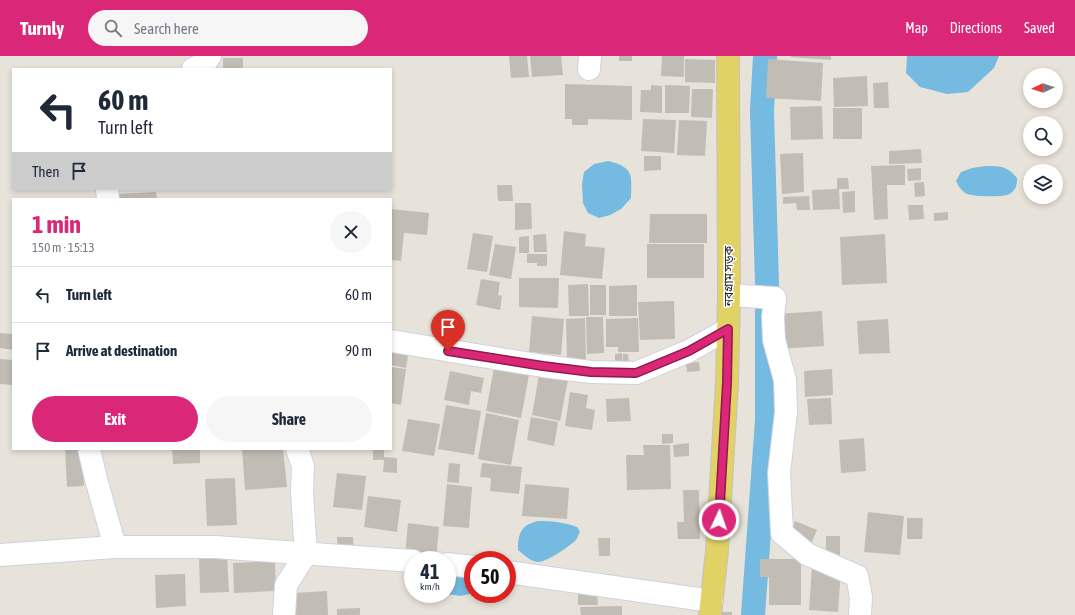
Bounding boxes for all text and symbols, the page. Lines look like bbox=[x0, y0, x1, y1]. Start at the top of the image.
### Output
search box bbox=[88, 10, 368, 46]
text: Turnly bbox=[20, 17, 64, 39]
icon: search bbox=[102, 17, 124, 39]
text: Search here bbox=[134, 20, 199, 37]
text: Map bbox=[905, 20, 928, 36]
text: Directions bbox=[950, 20, 1002, 36]
text: Saved bbox=[1024, 20, 1055, 36]
north arrow bbox=[1023, 68, 1063, 108]
map controls bbox=[1023, 68, 1063, 204]
icon: left bbox=[32, 84, 84, 136]
text: 60 m bbox=[98, 84, 148, 116]
button: search bbox=[1023, 116, 1063, 156]
text: Turn left bbox=[98, 117, 153, 138]
icon: arrive bbox=[68, 160, 90, 182]
text: Then bbox=[32, 163, 60, 180]
button: layers bbox=[1023, 164, 1063, 204]
text: 1 min bbox=[32, 211, 81, 238]
button: close bbox=[330, 211, 372, 253]
text: 150 m · 15:13 bbox=[32, 240, 95, 255]
street label: নবগ্রাম সড়ক bbox=[722, 245, 736, 307]
icon: left bbox=[32, 284, 54, 306]
text: Turn left bbox=[66, 286, 112, 303]
text: 60 m bbox=[345, 286, 372, 303]
pin bbox=[431, 310, 465, 351]
icon: arrive bbox=[437, 316, 459, 338]
icon: arrive bbox=[32, 340, 54, 362]
text: Arrive at destination bbox=[66, 342, 177, 359]
text: 90 m bbox=[345, 342, 372, 359]
button: Exit bbox=[32, 396, 198, 442]
button: Share bbox=[206, 396, 372, 442]
position arrow bbox=[698, 499, 740, 541]
speed limit sign: 50 bbox=[464, 551, 516, 603]
text: 41 bbox=[421, 560, 439, 583]
text: km/h bbox=[420, 581, 440, 592]

